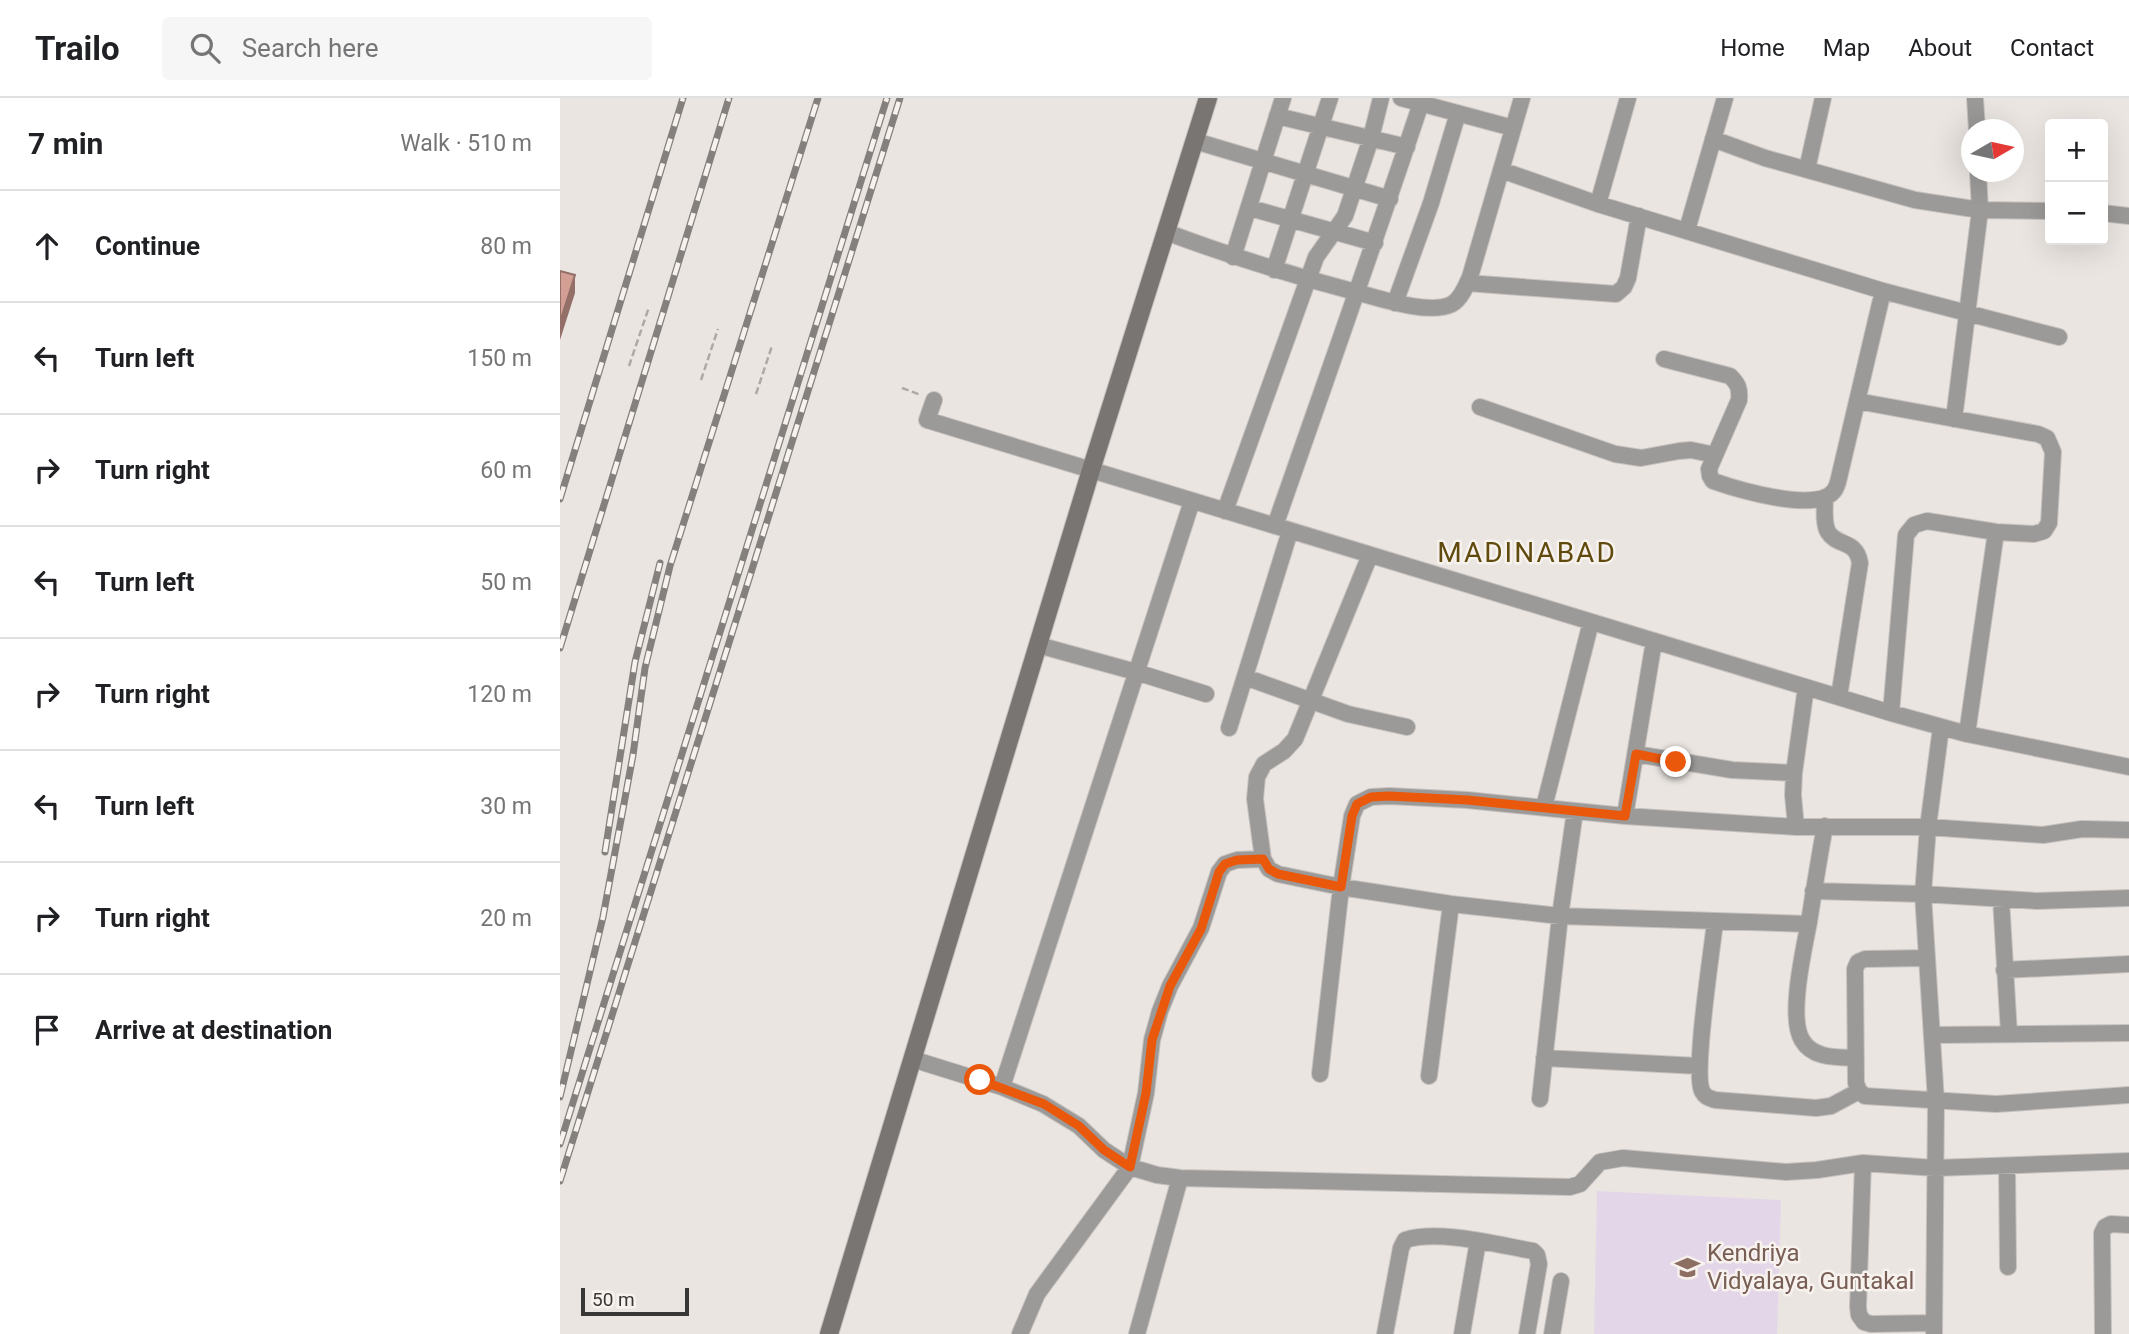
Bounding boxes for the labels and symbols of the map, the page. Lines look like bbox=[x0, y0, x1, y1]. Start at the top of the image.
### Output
north arrow bbox=[1961, 119, 2024, 182]
district label: MADINABAD bbox=[1437, 536, 1617, 569]
route end bbox=[1660, 746, 1691, 777]
route start bbox=[964, 1064, 995, 1095]
place label: Kendriya Vidyalaya, Guntakal bbox=[1707, 1239, 1914, 1295]
school or university icon: Kendriya Vidyalaya, Guntakal bbox=[1673, 1253, 1701, 1281]
scale bar bbox=[581, 1285, 690, 1317]

